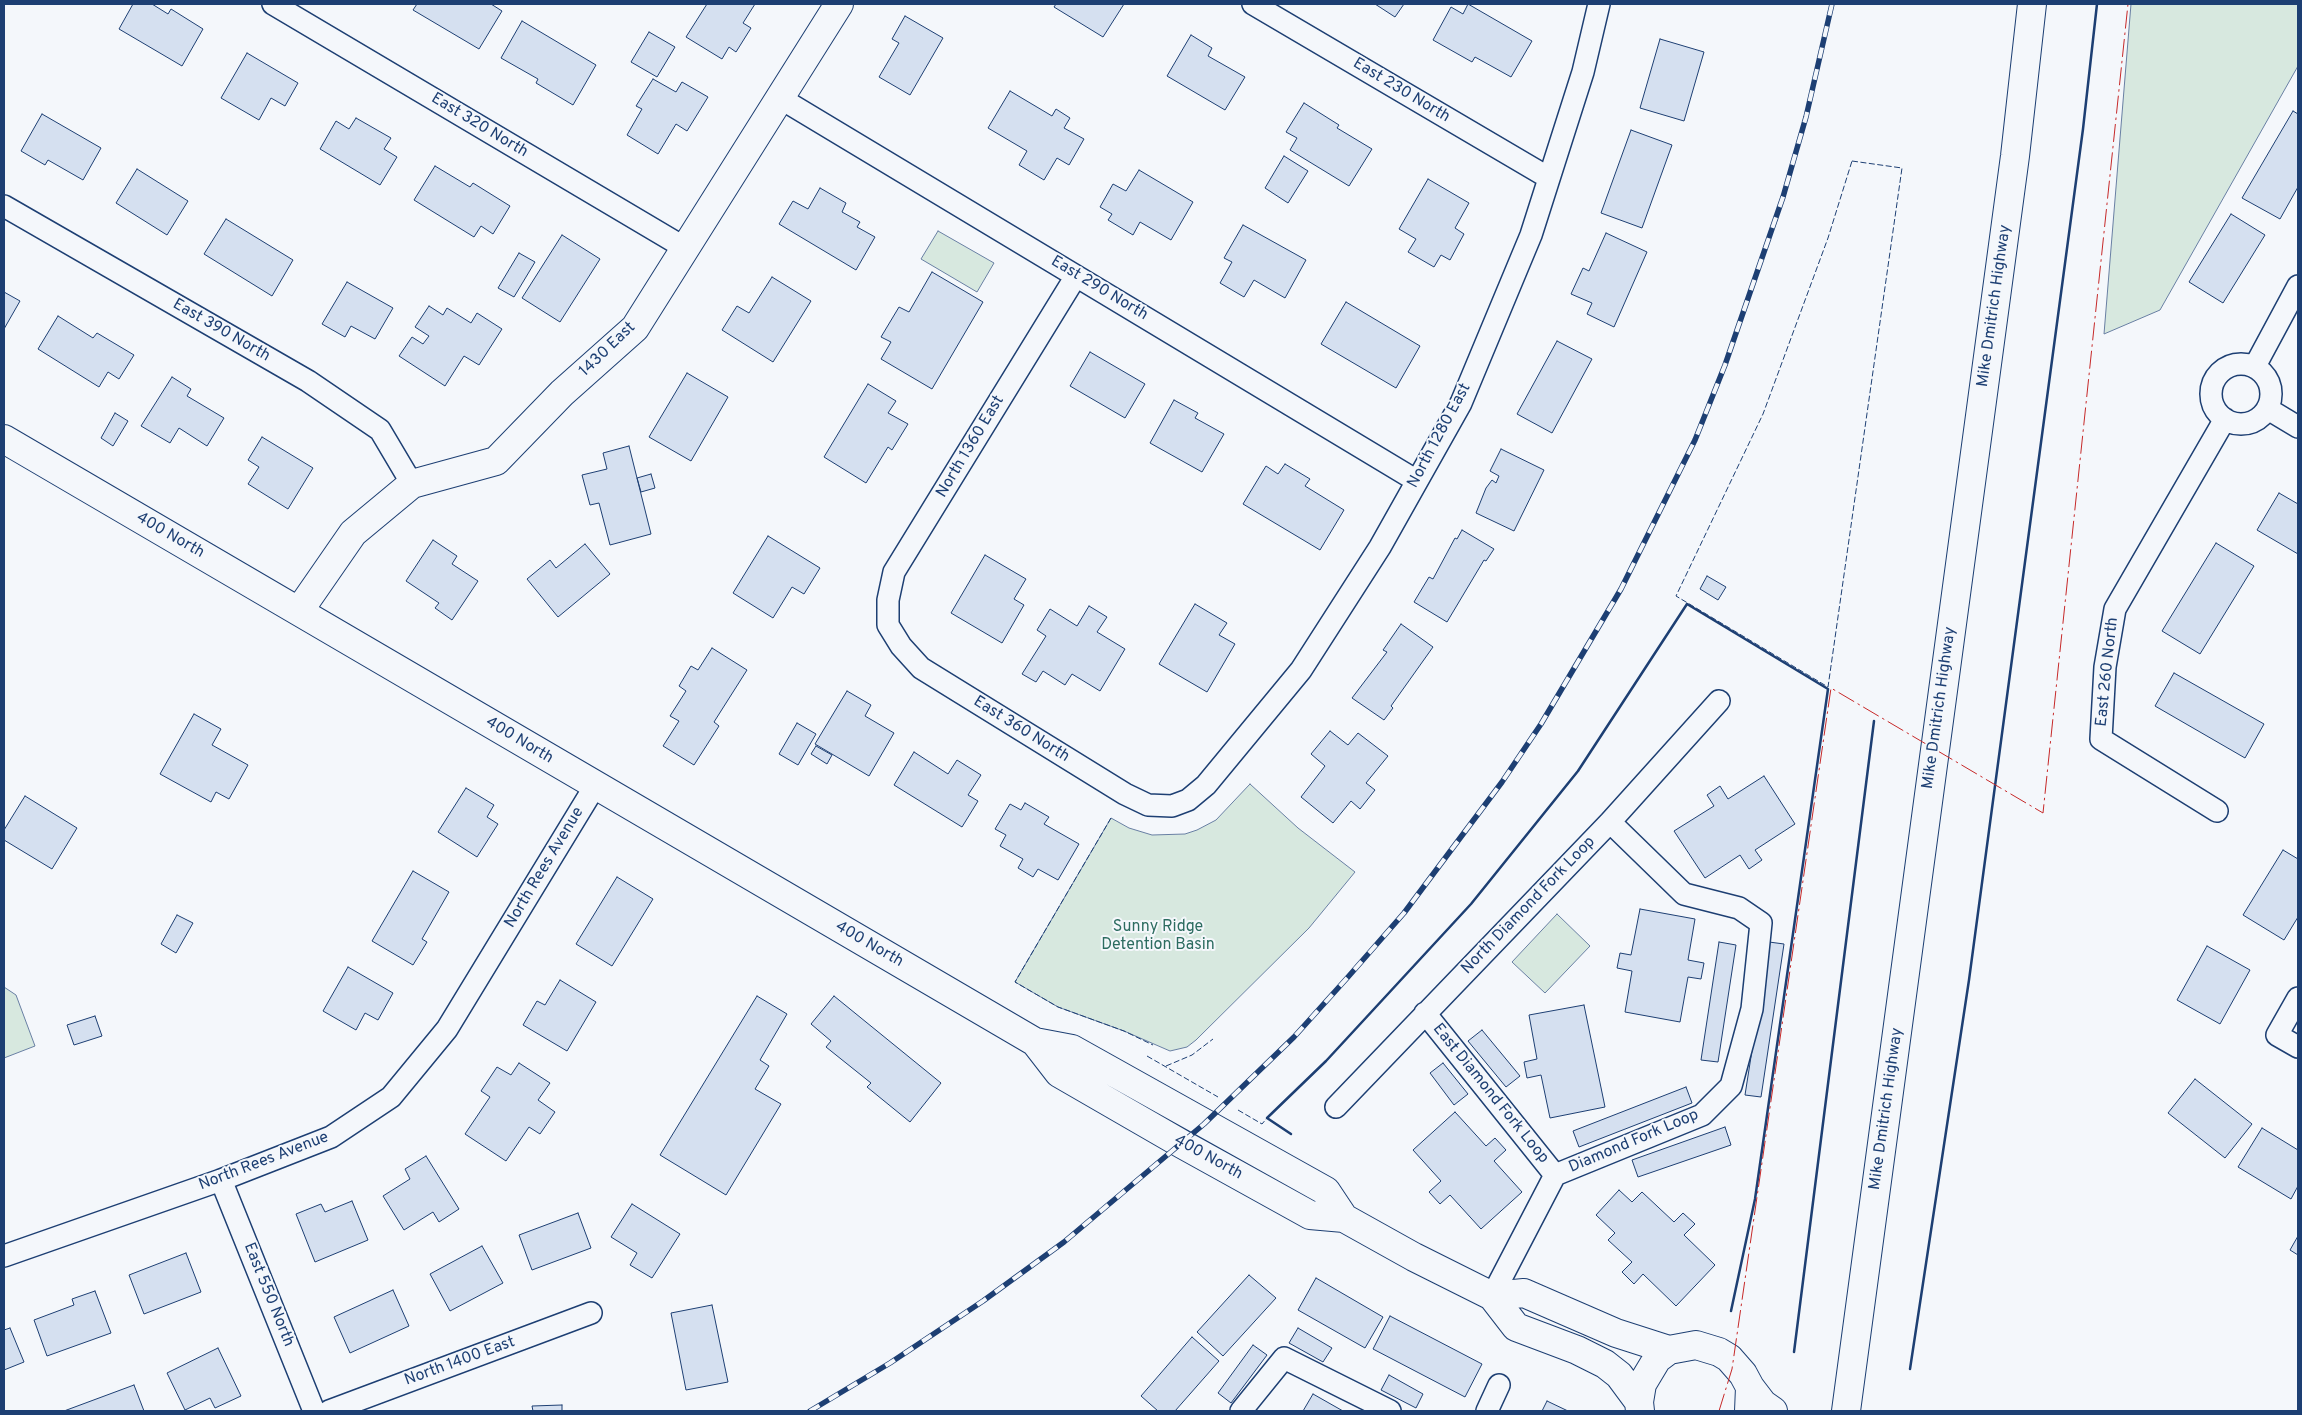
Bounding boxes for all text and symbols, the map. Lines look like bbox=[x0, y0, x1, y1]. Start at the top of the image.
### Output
street label: East 230 North bbox=[1349, 55, 1453, 127]
street label: East 320 North bbox=[427, 90, 531, 162]
street label: Mike Dmitrich Highway bbox=[1974, 224, 2016, 388]
street label: East 290 North bbox=[1047, 253, 1151, 325]
street label: East 390 North bbox=[169, 295, 273, 367]
street label: 1430 East bbox=[576, 319, 640, 381]
street label: North 1280 East bbox=[1404, 380, 1476, 492]
street label: North 1360 East bbox=[933, 392, 1009, 502]
street label: 400 North bbox=[132, 509, 208, 563]
street label: East 260 North bbox=[2093, 616, 2123, 728]
street label: Mike Dmitrich Highway bbox=[1919, 626, 1961, 790]
street label: East 360 North bbox=[969, 693, 1073, 767]
street label: 400 North bbox=[482, 713, 556, 769]
street label: North Rees Avenue bbox=[501, 804, 589, 932]
street label: North Diamond Fork Loop bbox=[1458, 833, 1600, 979]
street label: 400 North bbox=[831, 918, 907, 972]
park label: Sunny Ridge Detention Basin bbox=[1101, 918, 1215, 956]
street label: East Diamond Fork Loop bbox=[1428, 1020, 1552, 1168]
street label: Mike Dmitrich Highway bbox=[1866, 1027, 1908, 1191]
street label: Diamond Fork Loop bbox=[1566, 1106, 1702, 1178]
street label: North Rees Avenue bbox=[196, 1128, 332, 1196]
street label: 400 North bbox=[1170, 1131, 1246, 1185]
street label: East 550 North bbox=[238, 1240, 298, 1350]
street label: North 1400 East bbox=[402, 1333, 518, 1391]

